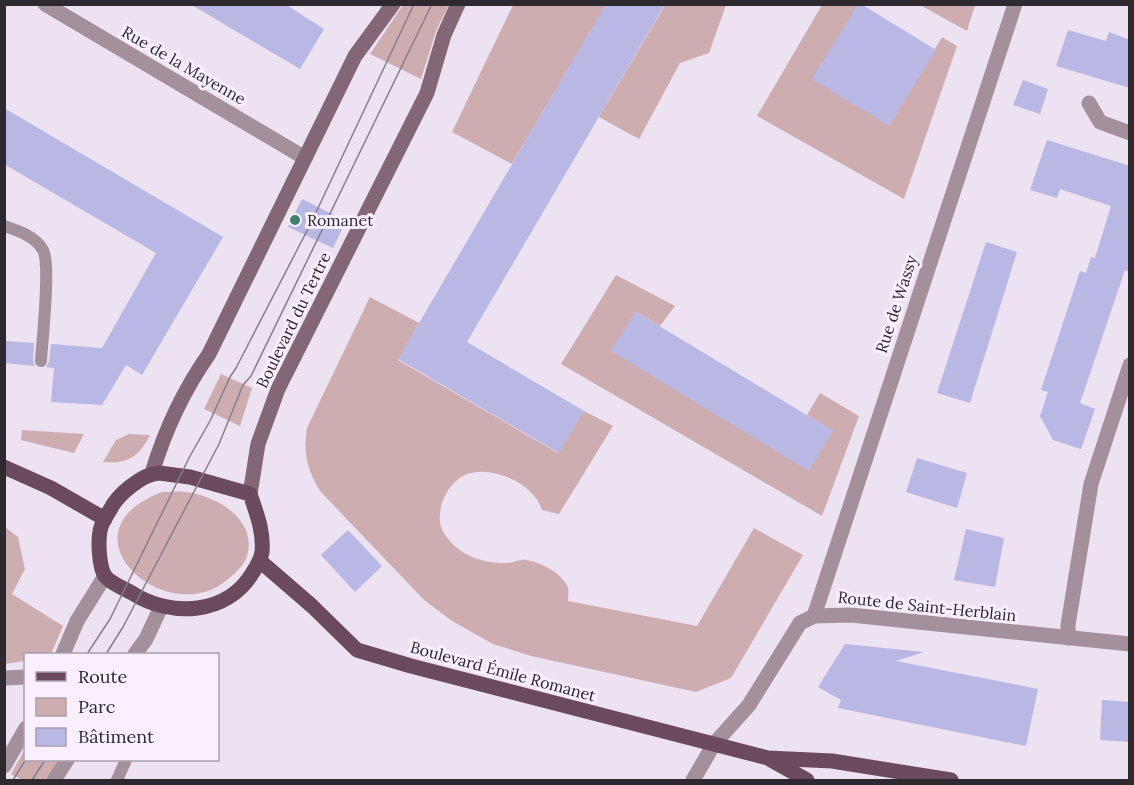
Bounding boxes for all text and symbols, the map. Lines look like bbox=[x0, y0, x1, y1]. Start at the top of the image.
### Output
street label: Rue de la Mayenne bbox=[119, 21, 250, 109]
place label: Romanet bbox=[307, 210, 374, 230]
marker: Romanet bbox=[288, 213, 302, 227]
street label: Boulevard du Tertre bbox=[251, 248, 335, 391]
street label: Rue de Wassy bbox=[871, 252, 921, 355]
street label: Route de Saint-Herblain bbox=[837, 587, 1017, 625]
street label: Boulevard Émile Romanet bbox=[408, 637, 599, 706]
legend bbox=[24, 653, 219, 761]
text: Route bbox=[78, 665, 127, 688]
text: Parc bbox=[78, 695, 115, 718]
text: Bâtiment bbox=[78, 725, 154, 748]

